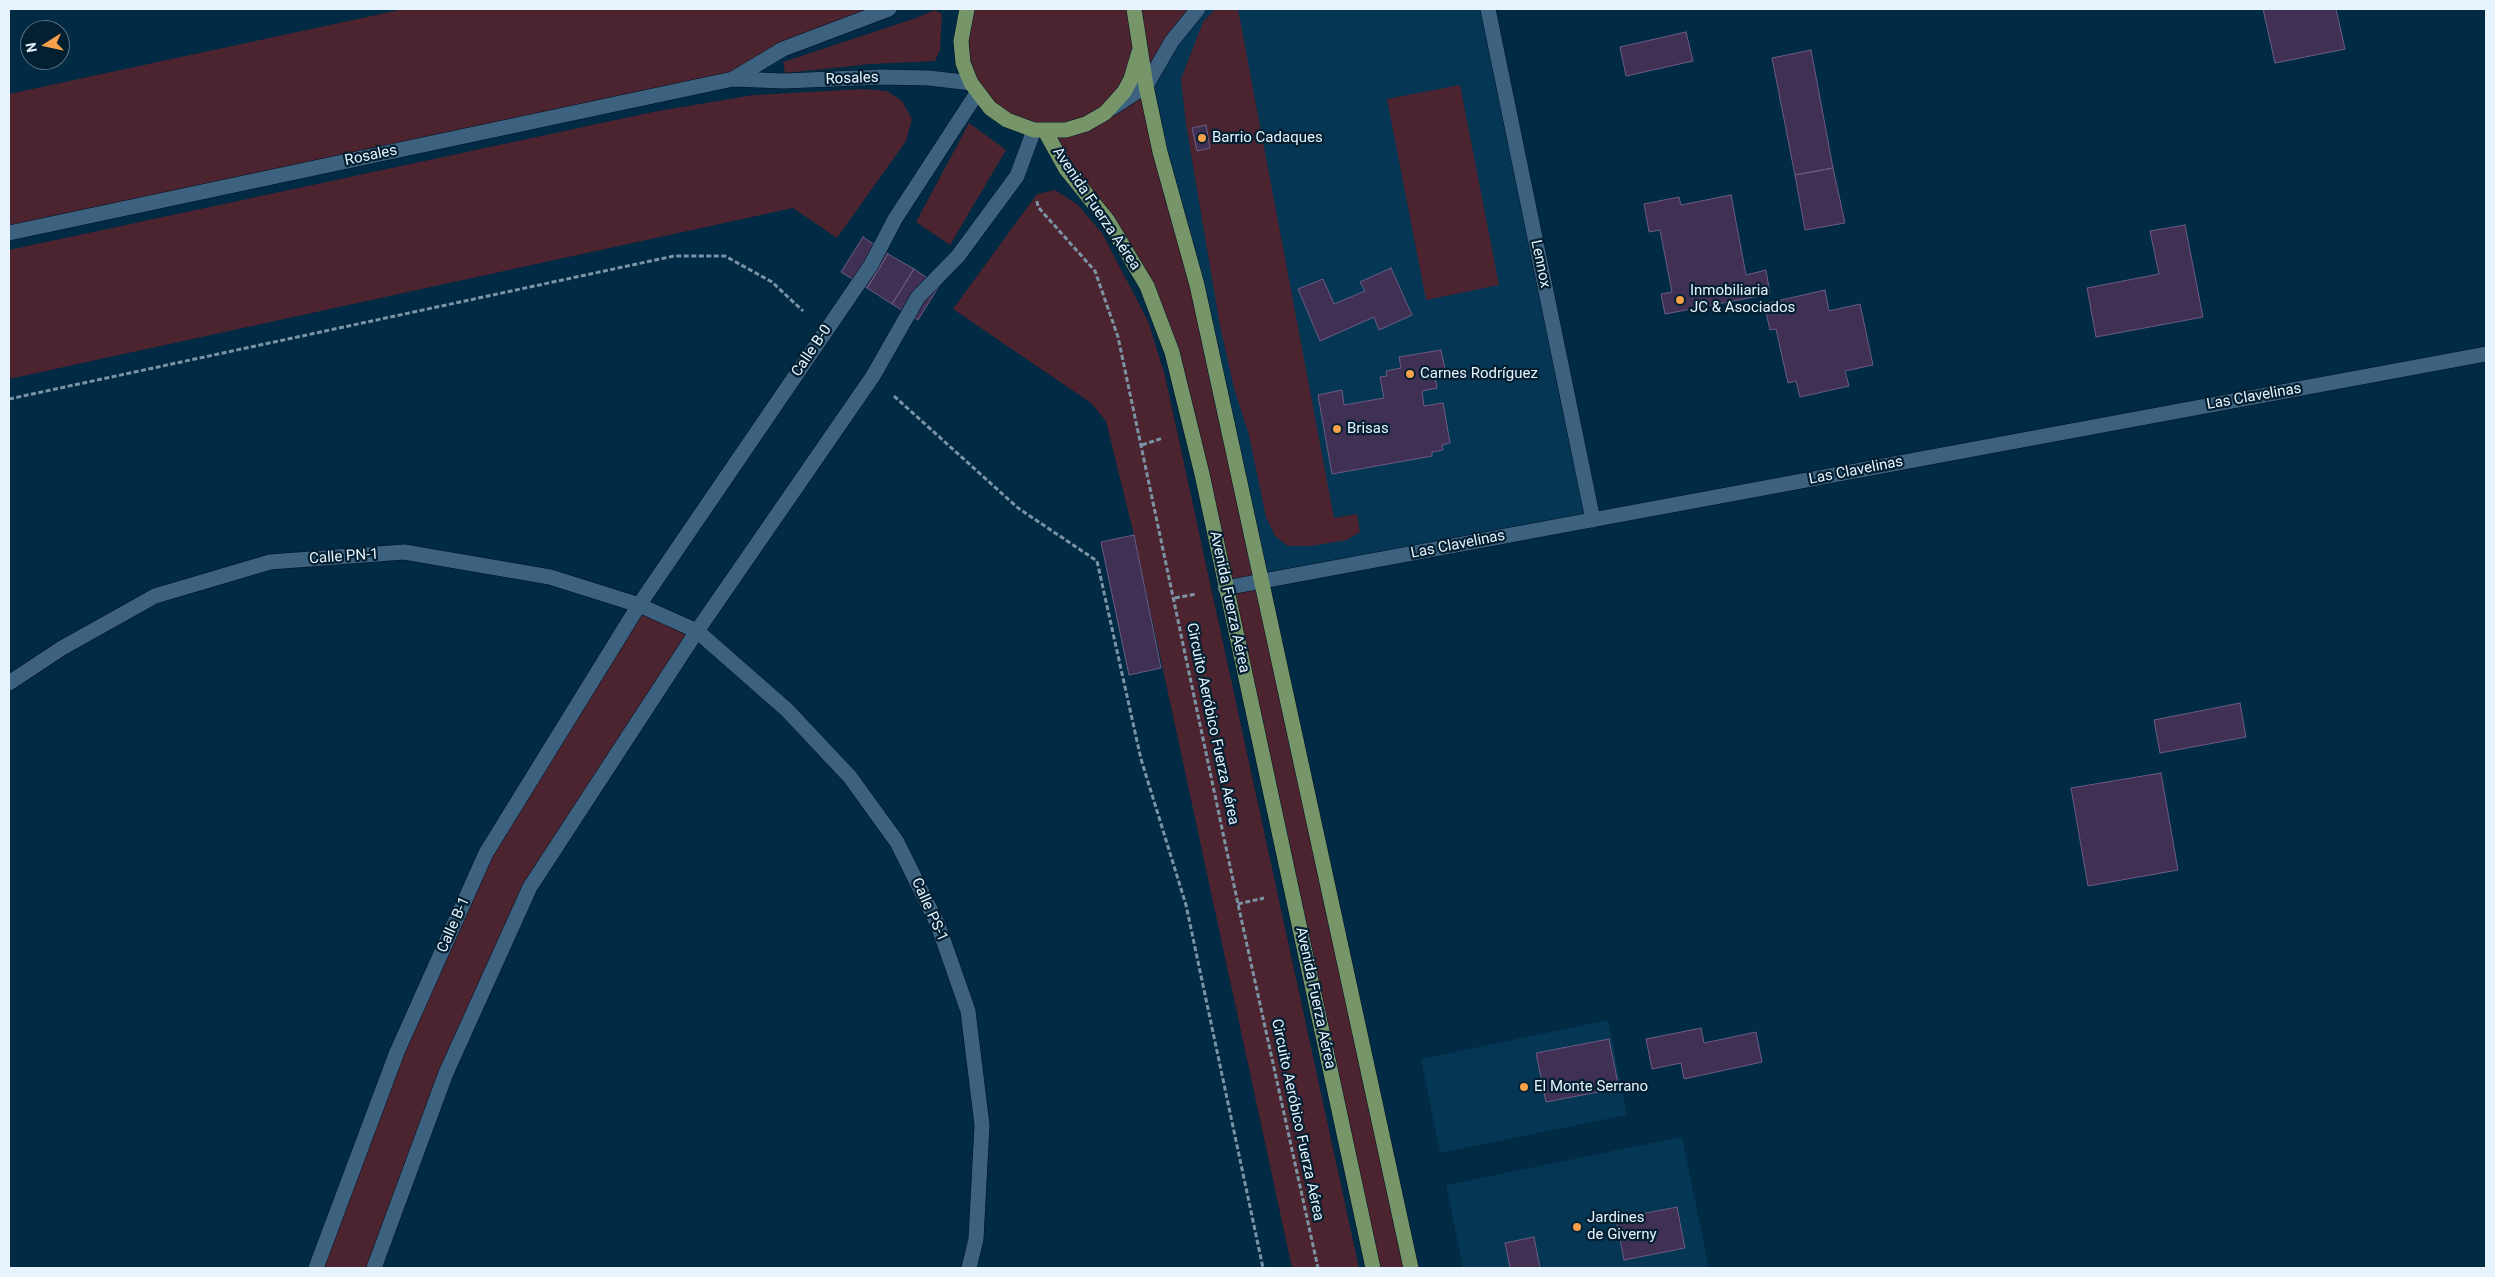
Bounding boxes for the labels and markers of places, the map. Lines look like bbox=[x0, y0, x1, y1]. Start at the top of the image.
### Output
place label: Barrio Cadaques bbox=[1212, 129, 1323, 147]
marker: Barrio Cadaques bbox=[1196, 132, 1208, 144]
place label: Inmobiliaria JC & Asociados bbox=[1690, 282, 1795, 317]
marker: Inmobiliaria JC & Asociados bbox=[1674, 294, 1686, 306]
place label: Carnes Rodríguez bbox=[1420, 365, 1538, 383]
marker: Carnes Rodríguez bbox=[1404, 368, 1416, 380]
place label: Brisas bbox=[1347, 420, 1389, 438]
marker: Brisas bbox=[1331, 423, 1343, 435]
place label: El Monte Serrano bbox=[1534, 1078, 1648, 1096]
marker: El Monte Serrano bbox=[1518, 1081, 1530, 1093]
place label: Jardines de Giverny bbox=[1587, 1209, 1657, 1244]
marker: Jardines de Giverny bbox=[1571, 1221, 1583, 1233]

